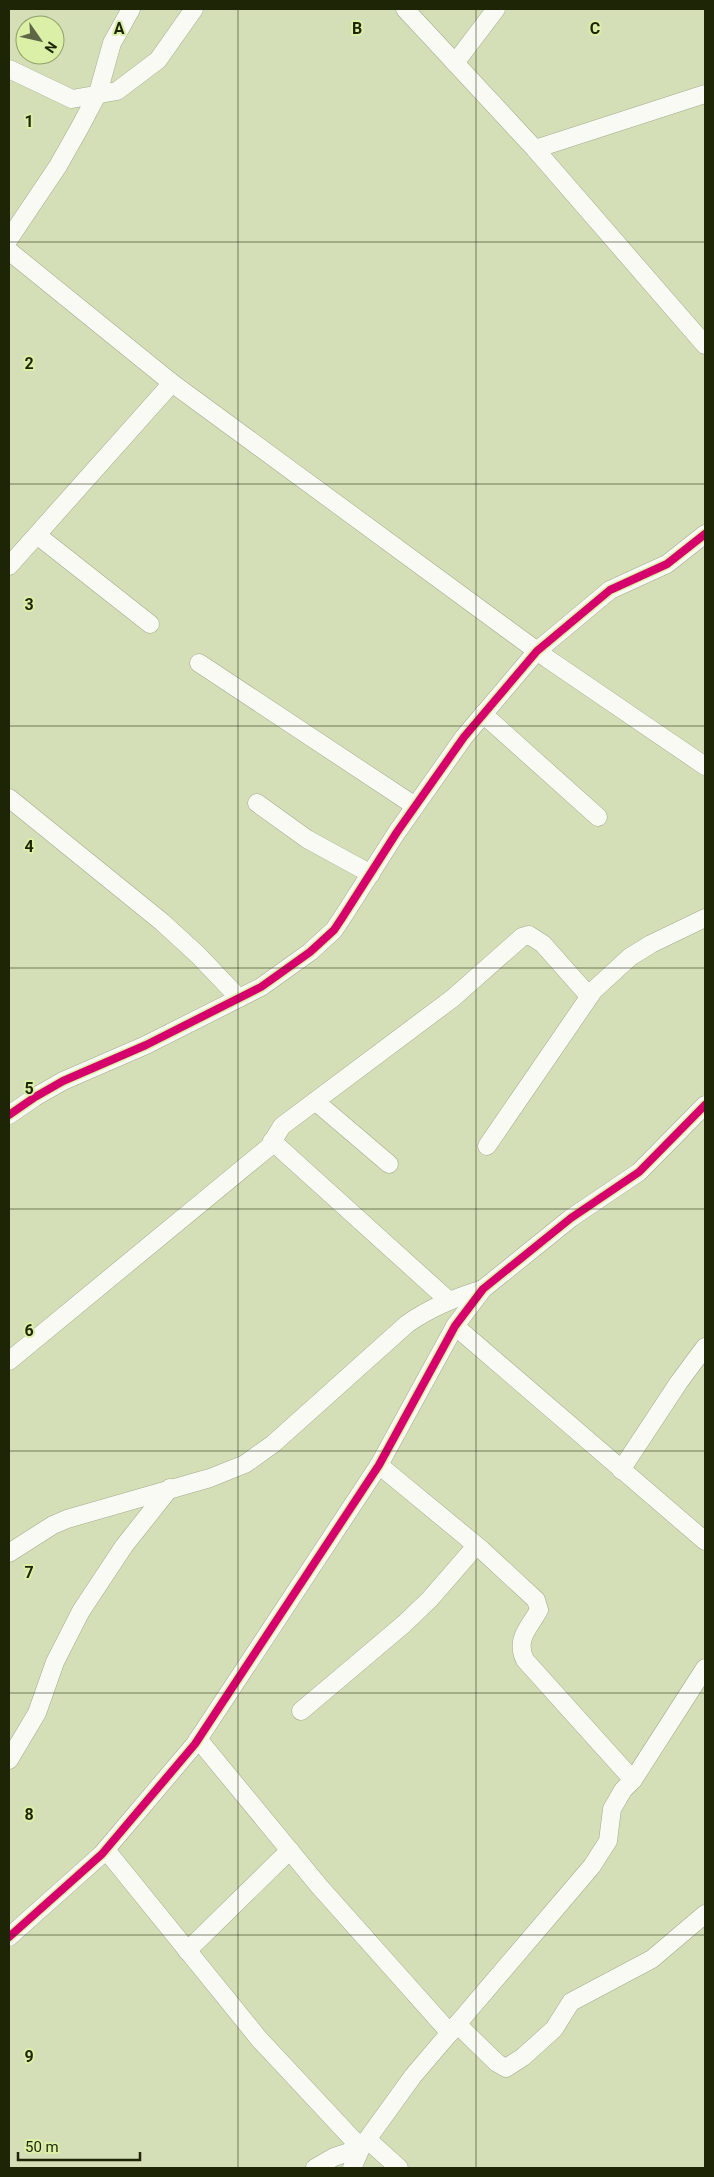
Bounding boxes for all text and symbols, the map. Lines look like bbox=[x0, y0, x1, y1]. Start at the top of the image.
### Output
north arrow bbox=[15, 15, 65, 65]
text: A bbox=[114, 19, 125, 38]
text: B bbox=[352, 19, 362, 38]
text: C bbox=[590, 19, 600, 38]
text: N bbox=[41, 39, 60, 56]
text: 1 bbox=[24, 112, 34, 131]
text: 2 bbox=[24, 354, 34, 373]
text: 3 bbox=[24, 595, 34, 614]
text: 4 bbox=[24, 837, 34, 856]
text: 5 bbox=[24, 1079, 34, 1098]
text: 6 bbox=[24, 1321, 34, 1340]
text: 7 bbox=[24, 1563, 34, 1582]
text: 8 bbox=[24, 1805, 34, 1824]
text: 9 bbox=[24, 2047, 34, 2066]
scale bar bbox=[18, 2130, 140, 2162]
text: 50 m bbox=[25, 2138, 59, 2156]

